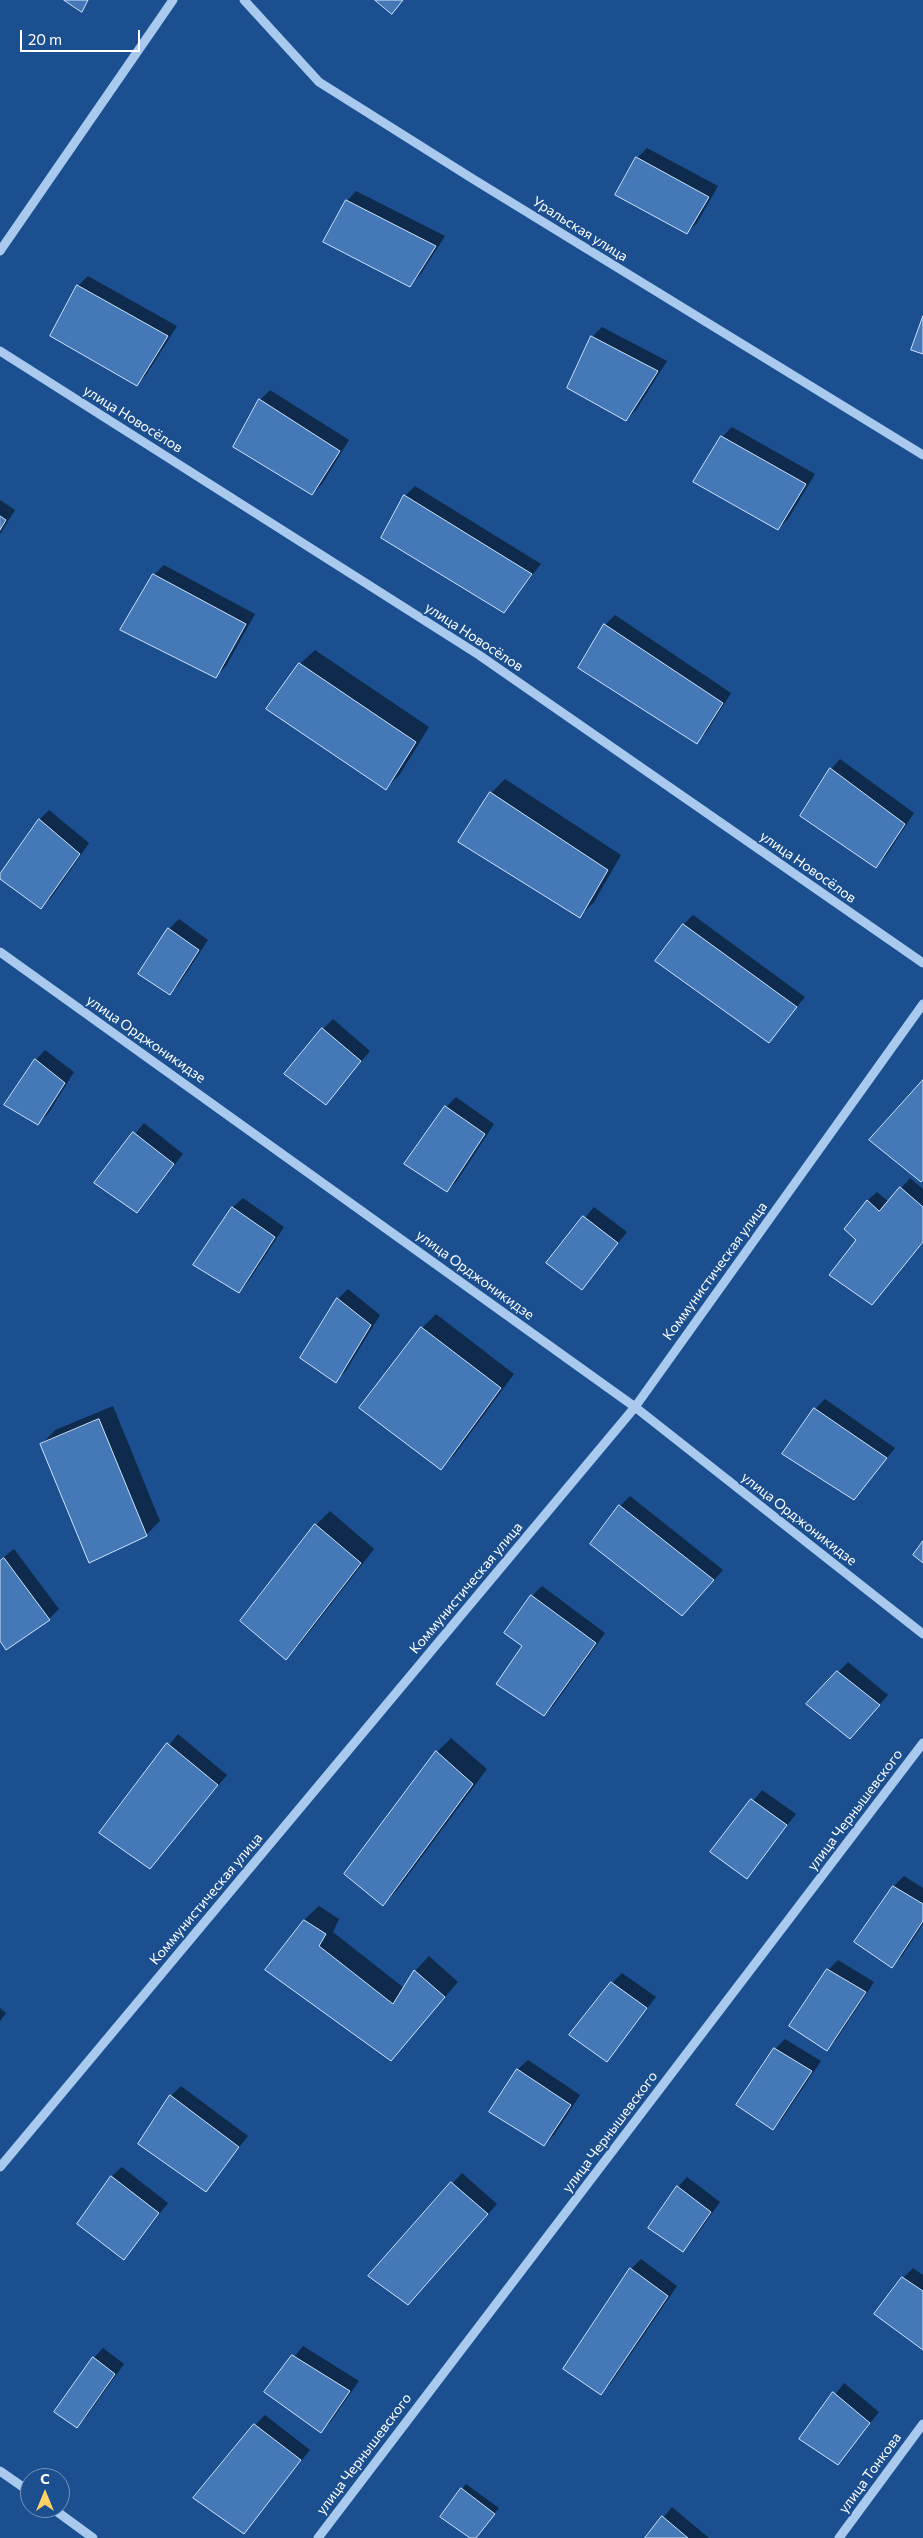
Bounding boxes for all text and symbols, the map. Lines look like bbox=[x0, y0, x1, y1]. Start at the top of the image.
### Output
scale bar bbox=[22, 20, 142, 52]
text: 20 m bbox=[28, 30, 62, 48]
street label: Уральская улица bbox=[529, 193, 631, 265]
street label: улица Новосёлов bbox=[80, 382, 186, 456]
street label: улица Новосёлов bbox=[422, 599, 526, 675]
street label: улица Новосёлов bbox=[757, 827, 859, 907]
street label: улица Орджоникидзе bbox=[83, 991, 209, 1087]
street label: Коммунистическая улица bbox=[659, 1199, 771, 1343]
street label: улица Орджоникидзе bbox=[413, 1227, 537, 1323]
street label: улица Орджоникидзе bbox=[738, 1469, 860, 1569]
street label: Коммунистическая улица bbox=[406, 1519, 526, 1657]
street label: улица Чернышевского bbox=[804, 1746, 906, 1874]
street label: Коммунистическая улица bbox=[146, 1830, 266, 1968]
street label: улица Чернышевского bbox=[559, 2068, 661, 2196]
street label: улица Чернышевского bbox=[313, 2390, 415, 2518]
street label: улица Тонкова bbox=[835, 2429, 905, 2517]
north arrow bbox=[20, 2468, 70, 2518]
text: С bbox=[40, 2470, 50, 2487]

